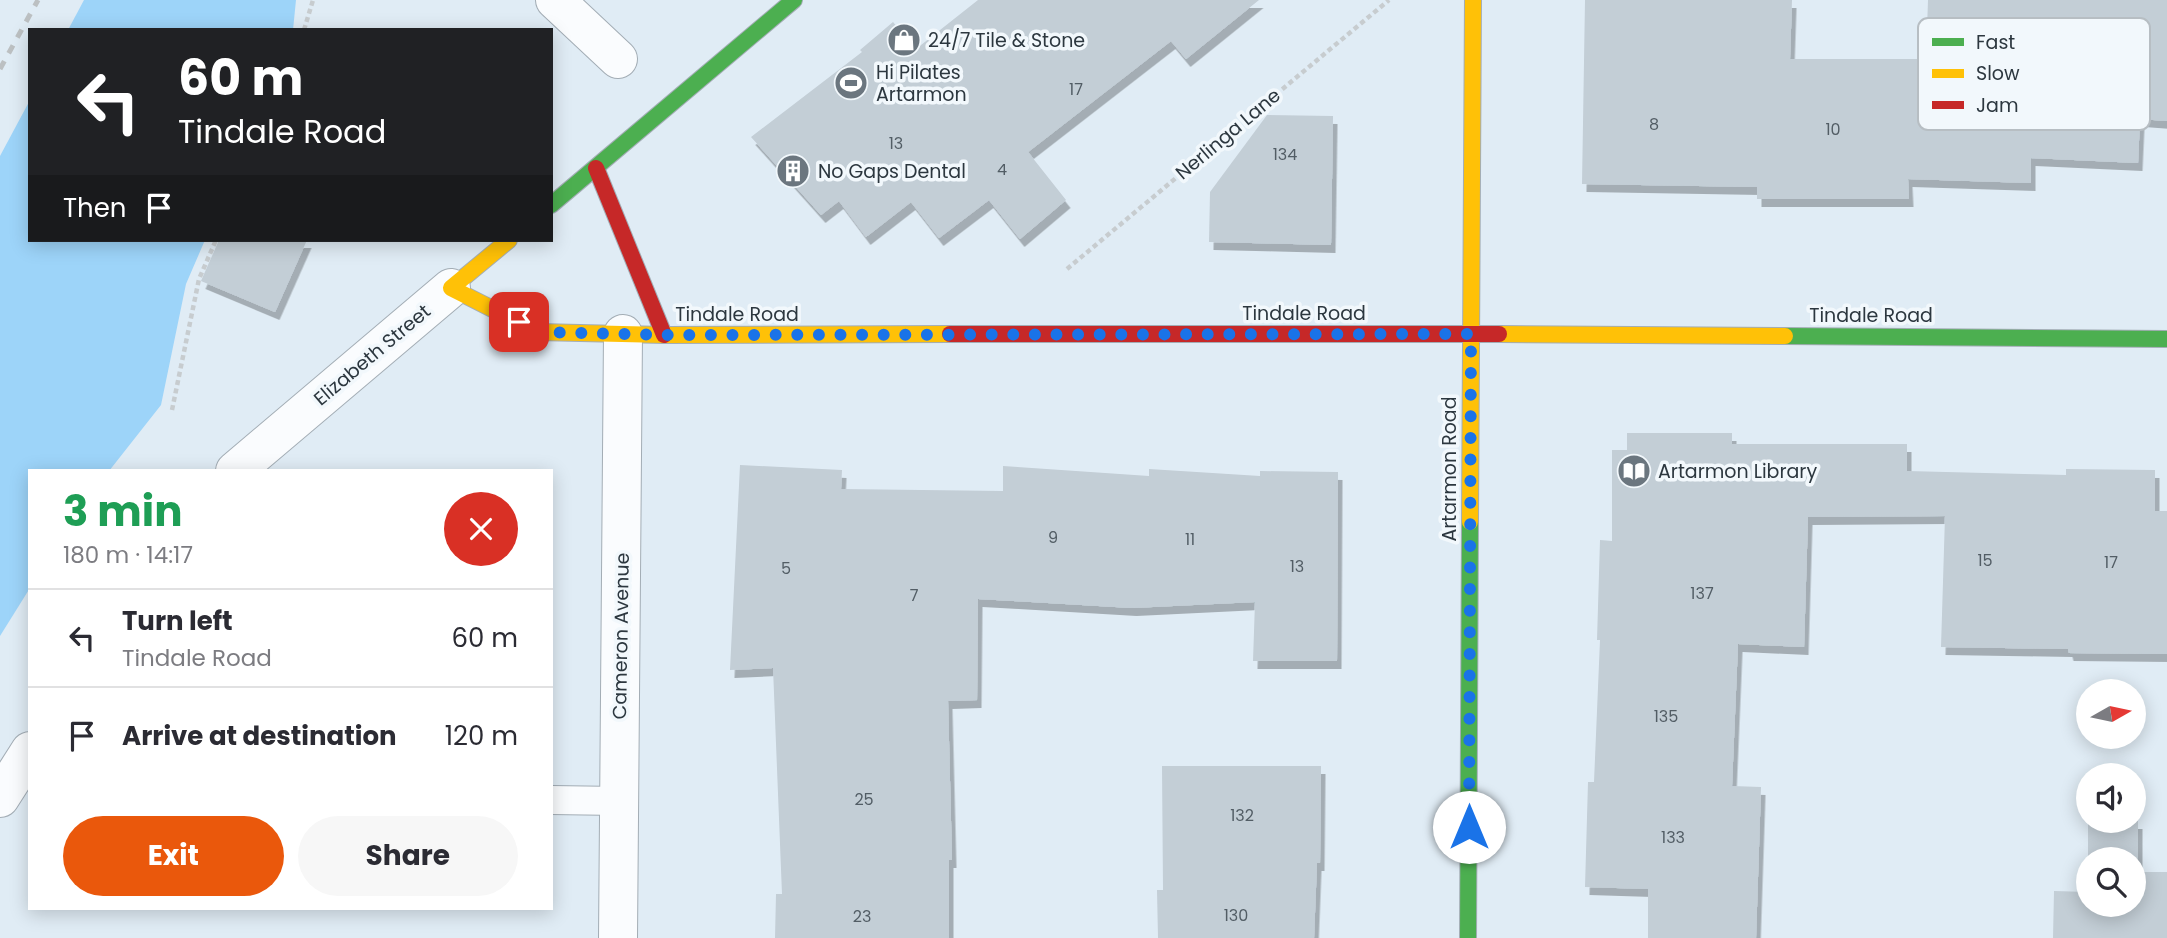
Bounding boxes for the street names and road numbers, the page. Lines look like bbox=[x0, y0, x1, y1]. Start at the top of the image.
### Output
street label: Nerlinga Lane bbox=[1170, 82, 1286, 186]
street label: Elizabeth Street bbox=[308, 298, 436, 412]
street label: Tindale Road bbox=[1242, 300, 1366, 327]
street label: Tindale Road bbox=[675, 301, 799, 328]
street label: Tindale Road bbox=[1809, 302, 1933, 329]
street label: Artarmon Road bbox=[1436, 396, 1463, 542]
street label: Cameron Avenue bbox=[606, 552, 636, 720]

